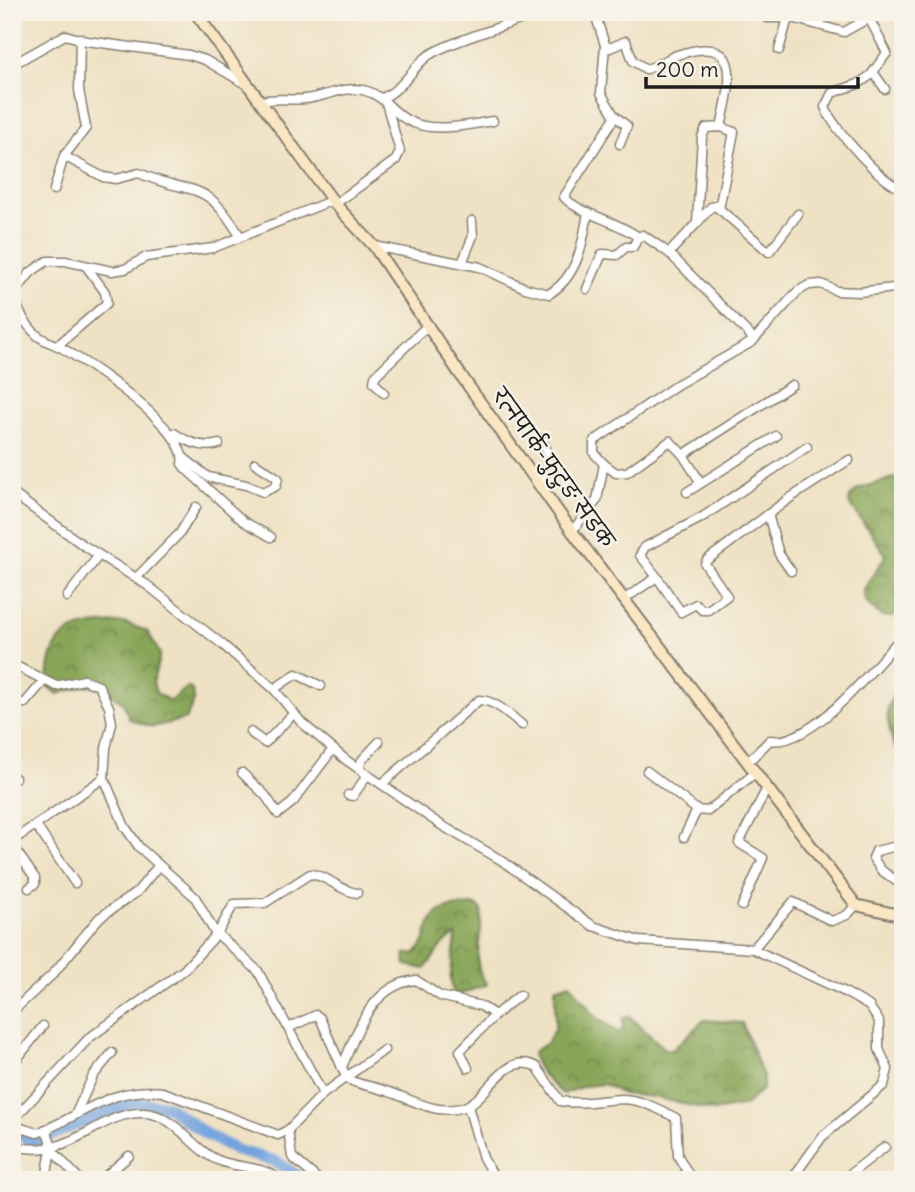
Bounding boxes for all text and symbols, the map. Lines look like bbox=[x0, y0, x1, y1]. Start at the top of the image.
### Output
scale bar bbox=[646, 46, 857, 90]
text: 200 m bbox=[656, 56, 719, 83]
street label: रत्नपार्क-फुटुङ सडक bbox=[483, 380, 624, 556]

